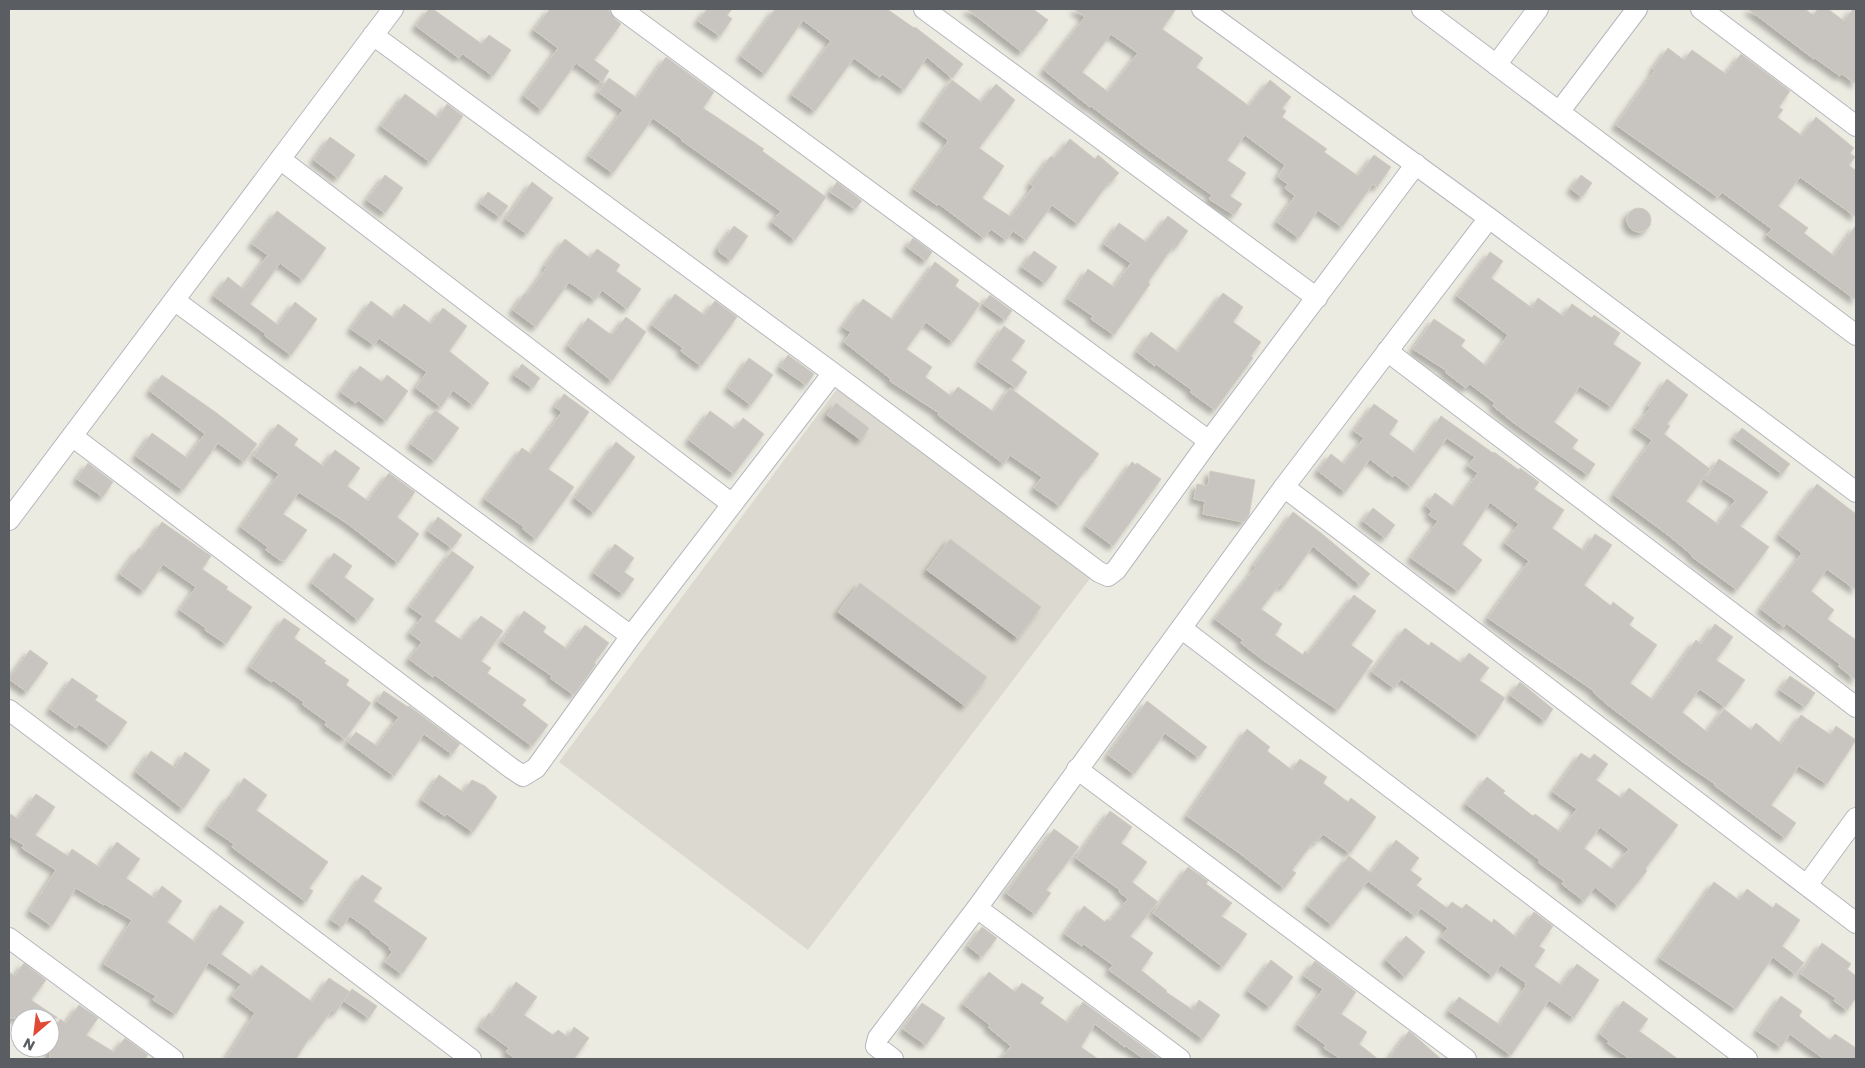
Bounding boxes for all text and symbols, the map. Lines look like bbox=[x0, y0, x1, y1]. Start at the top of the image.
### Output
north arrow bbox=[10, 1008, 60, 1058]
text: N bbox=[20, 1033, 38, 1056]

